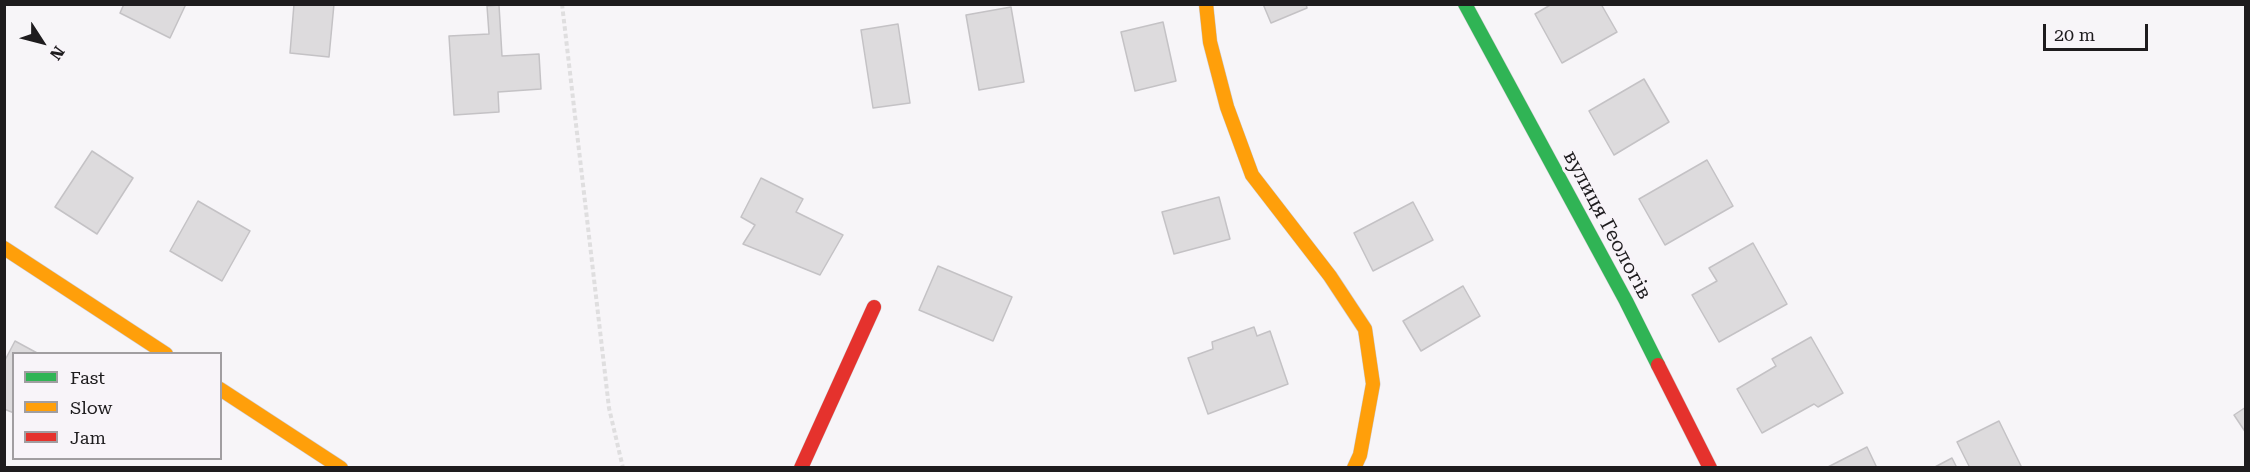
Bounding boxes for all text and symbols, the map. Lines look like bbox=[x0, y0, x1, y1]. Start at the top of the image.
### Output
north arrow bbox=[12, 12, 72, 72]
scale bar bbox=[2046, 12, 2151, 50]
text: 20 m bbox=[2054, 24, 2095, 45]
text: N bbox=[46, 42, 68, 63]
street label: вулиця Геологів bbox=[1558, 147, 1656, 303]
legend bbox=[12, 352, 222, 460]
text: Fast bbox=[70, 367, 105, 388]
text: Slow bbox=[70, 397, 112, 418]
text: Jam bbox=[70, 427, 106, 448]

